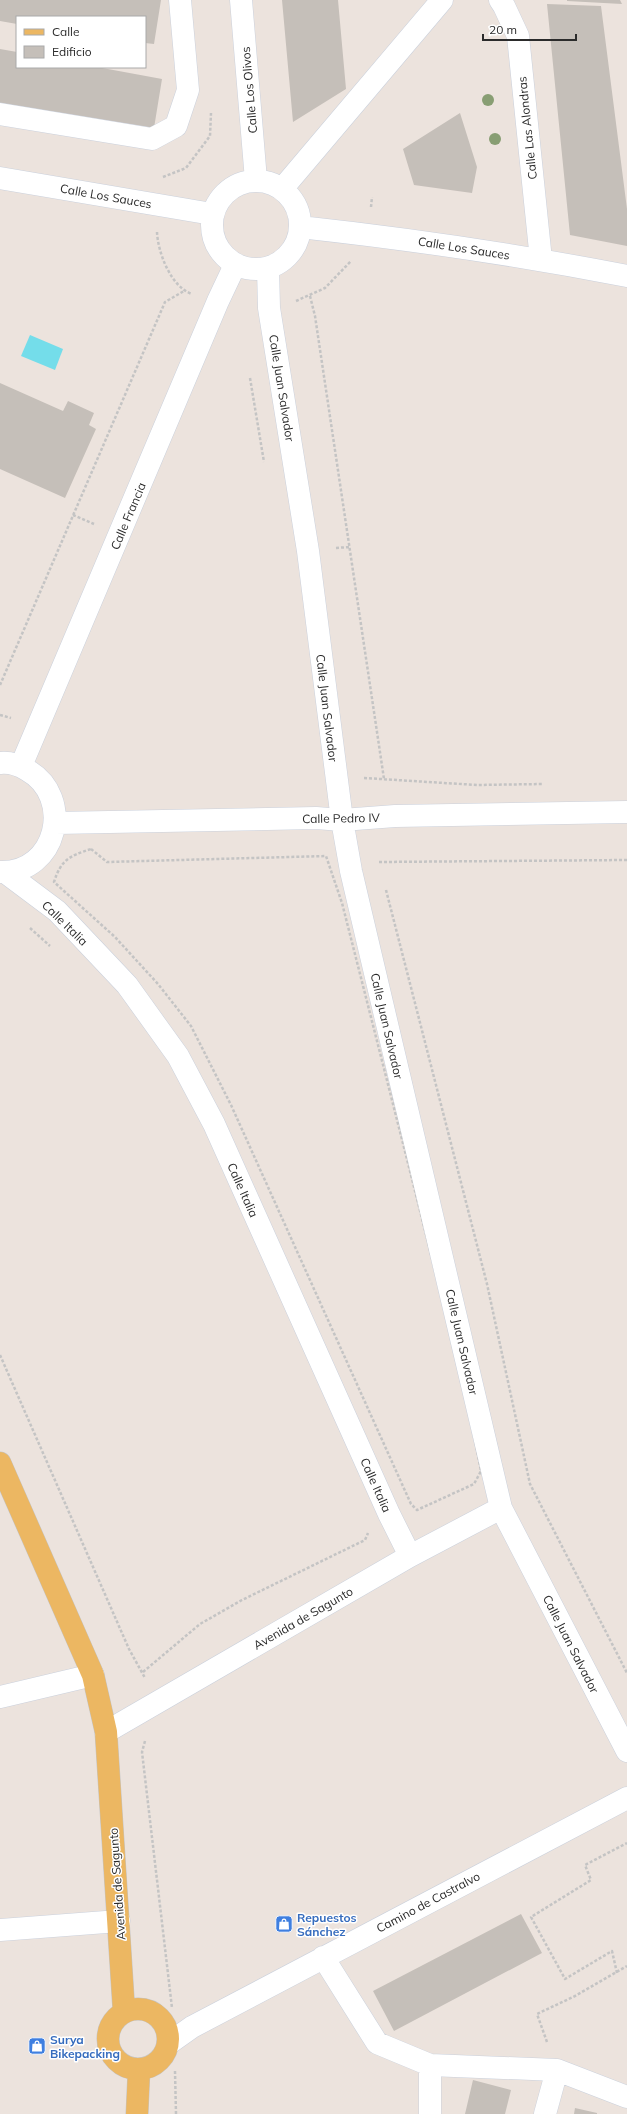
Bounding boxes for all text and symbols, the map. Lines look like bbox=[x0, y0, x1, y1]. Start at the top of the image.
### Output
legend bbox=[16, 16, 146, 68]
scale bar bbox=[483, 16, 576, 42]
text: 20 m bbox=[489, 22, 517, 37]
text: Calle bbox=[52, 24, 79, 39]
text: Edificio bbox=[52, 44, 92, 59]
street label: Calle Los Olivos bbox=[238, 46, 260, 134]
street label: Calle Las Alondras bbox=[514, 76, 540, 180]
street label: Calle Los Sauces bbox=[59, 181, 153, 211]
street label: Calle Los Sauces bbox=[417, 233, 511, 263]
street label: Calle Juan Salvador bbox=[266, 333, 298, 443]
street label: Calle Francia bbox=[107, 480, 149, 552]
street label: Calle Juan Salvador bbox=[313, 653, 341, 763]
street label: Calle Pedro IV bbox=[302, 810, 381, 826]
street label: Calle Italia bbox=[39, 897, 91, 949]
street label: Calle Juan Salvador bbox=[368, 972, 407, 1081]
street label: Calle Italia bbox=[224, 1160, 262, 1220]
street label: Calle Juan Salvador bbox=[443, 1288, 482, 1397]
street label: Calle Italia bbox=[357, 1455, 395, 1515]
street label: Avenida de Sagunto bbox=[251, 1583, 356, 1653]
street label: Calle Juan Salvador bbox=[540, 1592, 603, 1696]
street label: Avenida de Sagunto bbox=[106, 1827, 128, 1941]
street label: Camino de Castralvo bbox=[374, 1868, 483, 1936]
place label: Repuestos Sánchez bbox=[297, 1910, 357, 1939]
shop icon: Repuestos Sánchez bbox=[274, 1914, 294, 1934]
place label: Surya Bikepacking bbox=[50, 2032, 120, 2061]
shop icon: Surya Bikepacking bbox=[27, 2036, 47, 2056]

